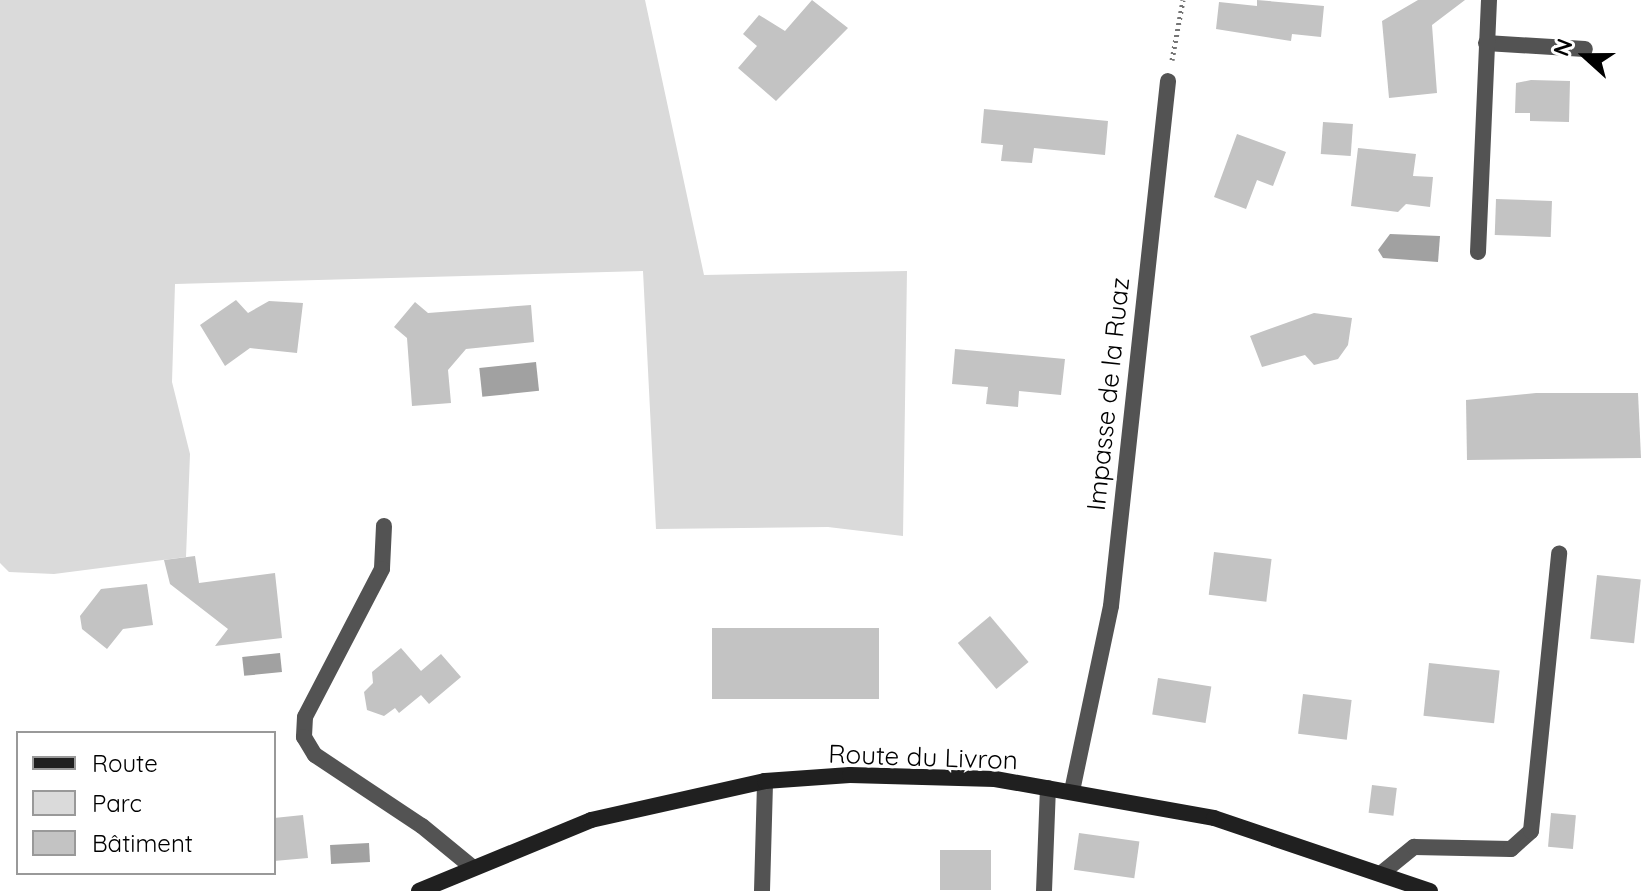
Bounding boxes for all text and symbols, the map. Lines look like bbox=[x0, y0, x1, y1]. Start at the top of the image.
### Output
north arrow bbox=[1545, 16, 1625, 96]
text: N bbox=[1547, 35, 1579, 60]
street label: Impasse de la Ruaz bbox=[1080, 276, 1136, 512]
legend bbox=[16, 731, 276, 875]
street label: Route du Livron bbox=[828, 738, 1018, 776]
text: Route bbox=[92, 748, 158, 778]
text: Parc bbox=[92, 788, 142, 818]
text: Bâtiment bbox=[92, 828, 193, 858]

